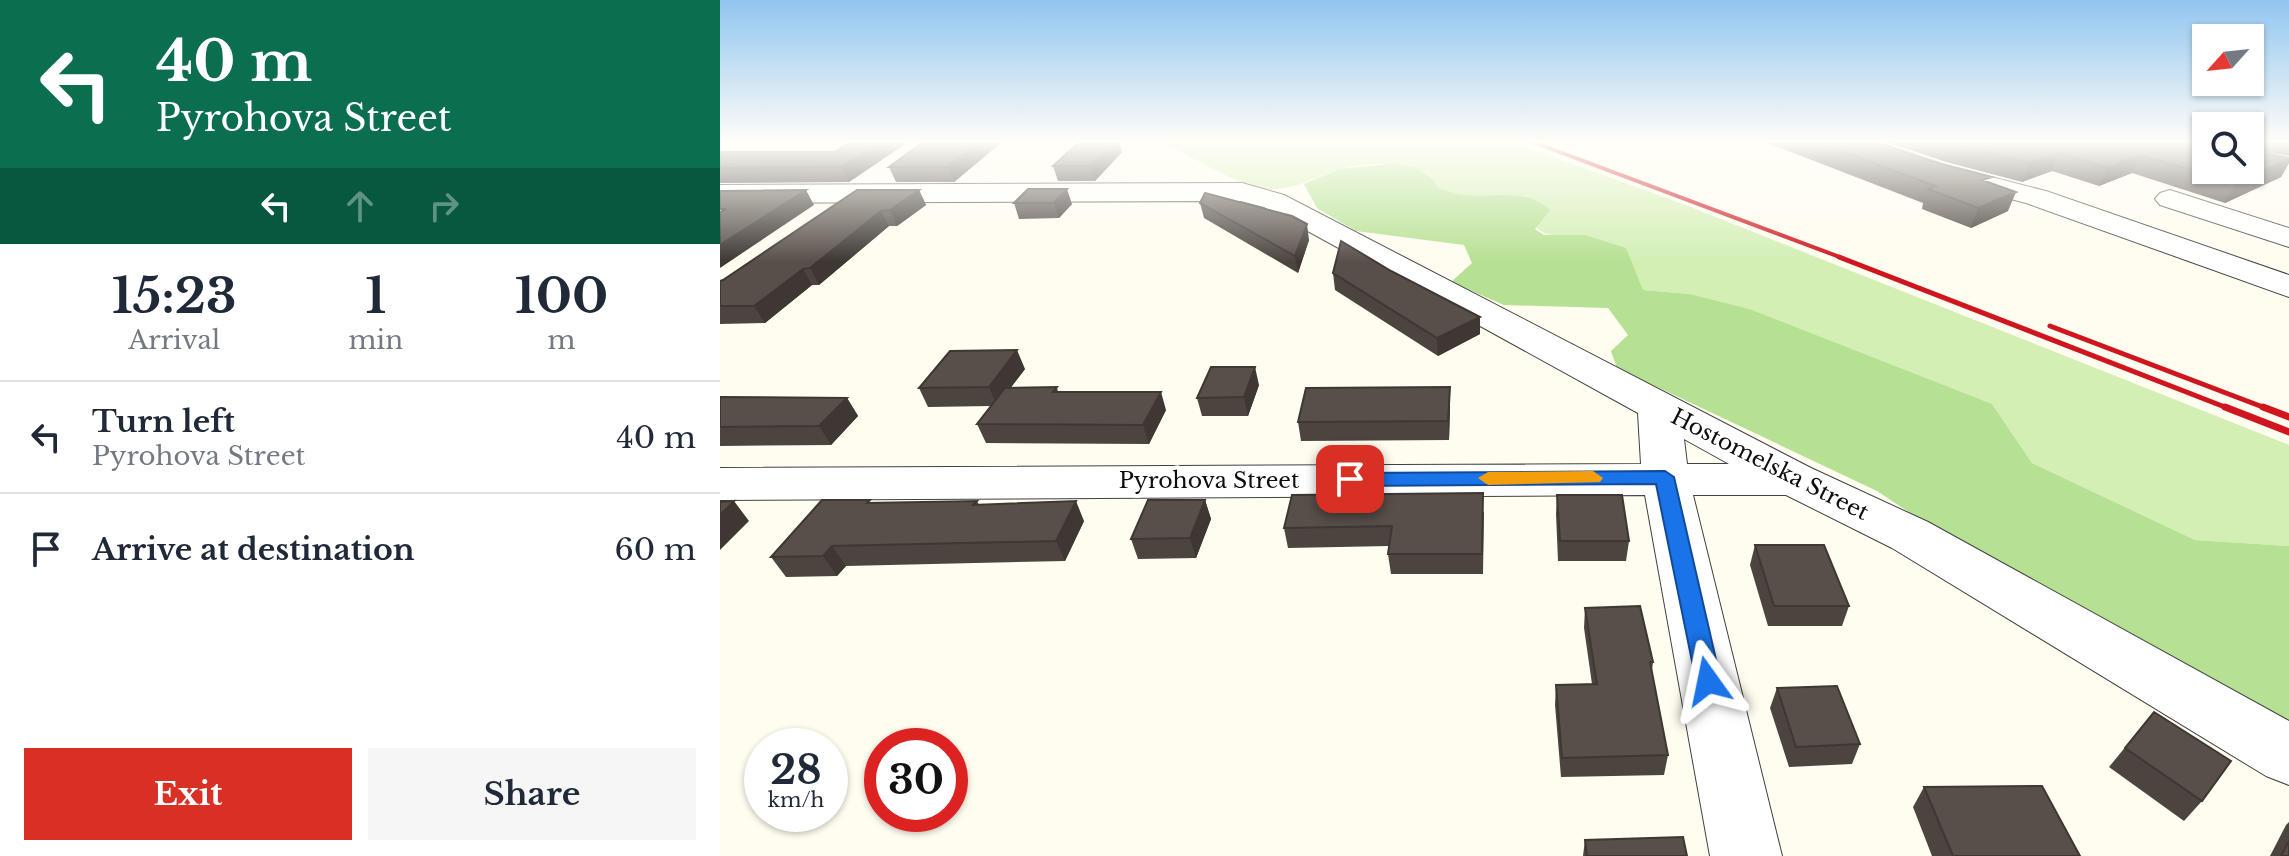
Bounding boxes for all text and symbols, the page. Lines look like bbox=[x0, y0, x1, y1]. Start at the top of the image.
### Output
north arrow bbox=[2192, 24, 2264, 96]
map controls bbox=[2192, 24, 2264, 184]
text: 40 m bbox=[156, 27, 312, 96]
icon: left bbox=[24, 32, 128, 136]
text: Pyrohova Street bbox=[156, 96, 451, 141]
button: search bbox=[2192, 112, 2264, 184]
icon: left bbox=[254, 184, 298, 228]
icon: ahead bbox=[338, 184, 382, 228]
icon: right bbox=[422, 184, 466, 228]
text: 15:23 bbox=[112, 266, 237, 326]
text: 1 bbox=[365, 266, 386, 326]
text: 100 bbox=[515, 266, 608, 326]
text: Arrival bbox=[128, 324, 220, 356]
text: min bbox=[348, 324, 403, 356]
text: m bbox=[548, 324, 576, 356]
text: Turn left bbox=[92, 403, 235, 440]
street label: Hostomelska Street bbox=[1666, 403, 1874, 526]
icon: left bbox=[24, 415, 68, 459]
text: 40 m bbox=[616, 419, 696, 456]
text: Pyrohova Street bbox=[92, 440, 305, 472]
pin bbox=[1316, 445, 1384, 513]
icon: arrive bbox=[1328, 457, 1372, 501]
street label: Pyrohova Street bbox=[1119, 467, 1300, 494]
icon: arrive bbox=[24, 527, 68, 571]
text: Arrive at destination bbox=[92, 531, 415, 568]
text: 60 m bbox=[614, 531, 696, 568]
position arrow bbox=[1666, 639, 1750, 723]
speed limit sign: 30 bbox=[864, 728, 968, 832]
text: 28 bbox=[770, 745, 822, 795]
button: Exit bbox=[24, 748, 352, 840]
button: Share bbox=[368, 748, 696, 840]
text: km/h bbox=[768, 788, 824, 812]

